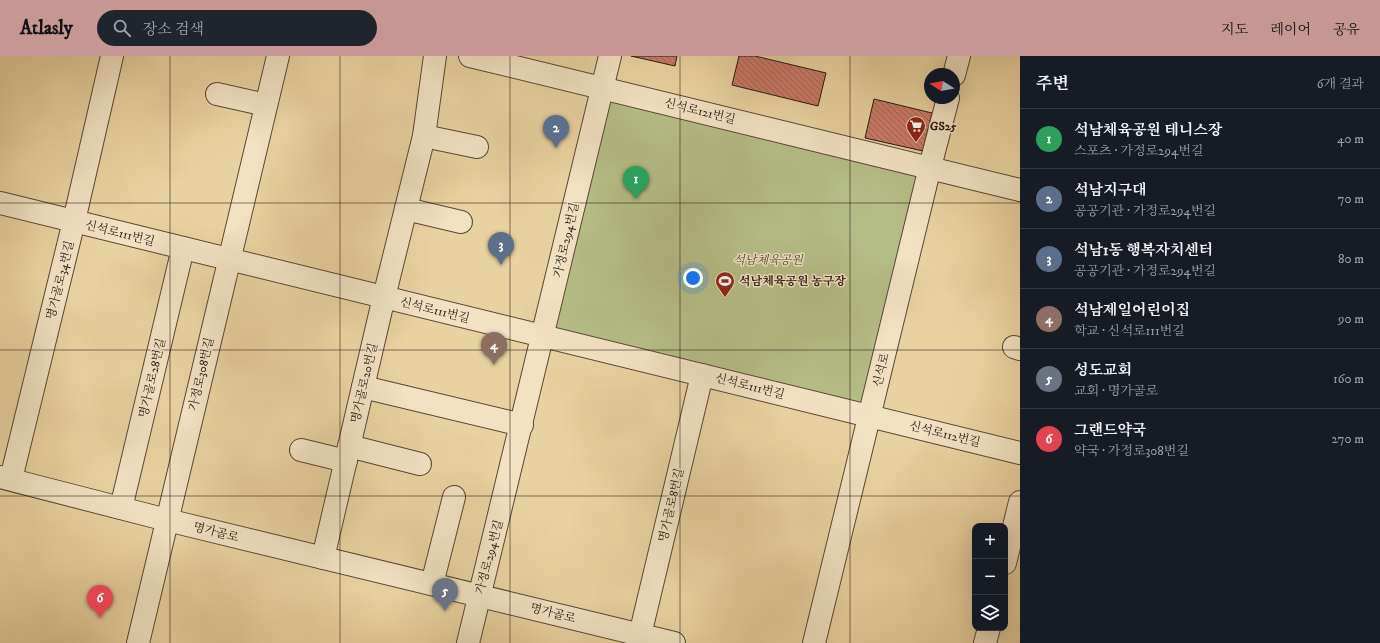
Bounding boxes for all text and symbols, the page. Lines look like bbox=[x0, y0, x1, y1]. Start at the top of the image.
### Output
search box bbox=[97, 10, 377, 46]
text: Atlasly bbox=[20, 17, 73, 40]
icon: search bbox=[111, 17, 133, 39]
text: 장소 검색 bbox=[143, 20, 204, 39]
text: 지도 bbox=[1221, 21, 1248, 39]
text: 레이어 bbox=[1270, 21, 1311, 39]
text: 공유 bbox=[1333, 21, 1360, 39]
north arrow bbox=[924, 68, 960, 104]
text: 주변 bbox=[1036, 73, 1069, 95]
text: 6개 결과 bbox=[1317, 76, 1364, 92]
street label: 신석로121번길 bbox=[663, 95, 737, 128]
pin: 2 bbox=[543, 115, 569, 148]
supermarket icon: GS25 bbox=[905, 115, 927, 143]
place label: GS25 bbox=[930, 119, 957, 134]
text: 석남체육공원 테니스장 bbox=[1074, 121, 1222, 140]
text: 1 bbox=[1047, 131, 1051, 147]
text: 40 m bbox=[1337, 131, 1364, 147]
text: 스포츠 · 가정로294번길 bbox=[1074, 143, 1204, 159]
pin: 1 bbox=[623, 166, 649, 199]
text: 석남지구대 bbox=[1074, 181, 1146, 200]
text: 2 bbox=[1046, 191, 1052, 207]
text: 70 m bbox=[1338, 191, 1364, 207]
street label: 가정로294번길 bbox=[551, 201, 582, 279]
text: 공공기관 · 가정로294번길 bbox=[1074, 203, 1216, 219]
street label: 신석로111번길 bbox=[84, 218, 156, 249]
pin: 3 bbox=[488, 232, 514, 265]
street label: 명가골로34번길 bbox=[43, 239, 78, 321]
text: 석남1동 행복자치센터 bbox=[1074, 241, 1213, 260]
text: 3 bbox=[1047, 251, 1051, 267]
text: 80 m bbox=[1338, 251, 1364, 267]
park label: 석남체육공원 bbox=[733, 253, 804, 268]
text: 공공기관 · 가정로294번길 bbox=[1074, 263, 1216, 279]
your location bbox=[683, 268, 703, 288]
sports icon: 석남체육공원 농구장 bbox=[714, 270, 736, 298]
place label: 석남체육공원 농구장 bbox=[739, 274, 846, 289]
street label: 신석로111번길 bbox=[399, 295, 471, 326]
text: 석남제일어린이집 bbox=[1074, 301, 1190, 320]
text: 4 bbox=[1045, 311, 1053, 327]
text: 90 m bbox=[1338, 311, 1364, 327]
text: 학교 · 신석로111번길 bbox=[1074, 323, 1185, 339]
pin: 4 bbox=[481, 332, 507, 365]
street label: 가정로308번길 bbox=[186, 336, 217, 412]
street label: 명가골로28번길 bbox=[136, 337, 169, 419]
street label: 명가골로20번길 bbox=[348, 342, 381, 425]
street label: 신석로 bbox=[870, 351, 893, 389]
text: 성도교회 bbox=[1074, 361, 1132, 380]
street label: 신석로111번길 bbox=[714, 371, 786, 402]
text: 5 bbox=[1046, 371, 1052, 387]
text: 160 m bbox=[1333, 371, 1364, 387]
text: 교회 · 명가골로 bbox=[1074, 383, 1158, 399]
street label: 신석로112번길 bbox=[908, 418, 982, 451]
text: 그랜드약국 bbox=[1074, 421, 1146, 440]
text: 6 bbox=[1046, 431, 1052, 447]
text: 270 m bbox=[1332, 431, 1364, 447]
text: 약국 · 가정로308번길 bbox=[1074, 443, 1189, 459]
street label: 명가골로8번길 bbox=[656, 467, 687, 544]
street label: 가정로294번길 bbox=[472, 518, 507, 596]
street label: 명가골로 bbox=[192, 520, 241, 545]
map controls bbox=[972, 523, 1008, 631]
button: + bbox=[972, 523, 1008, 559]
button: − bbox=[972, 559, 1008, 595]
pin: 5 bbox=[432, 578, 458, 611]
pin: 6 bbox=[87, 585, 113, 618]
button: layers bbox=[972, 595, 1008, 631]
street label: 명가골로 bbox=[529, 601, 578, 626]

